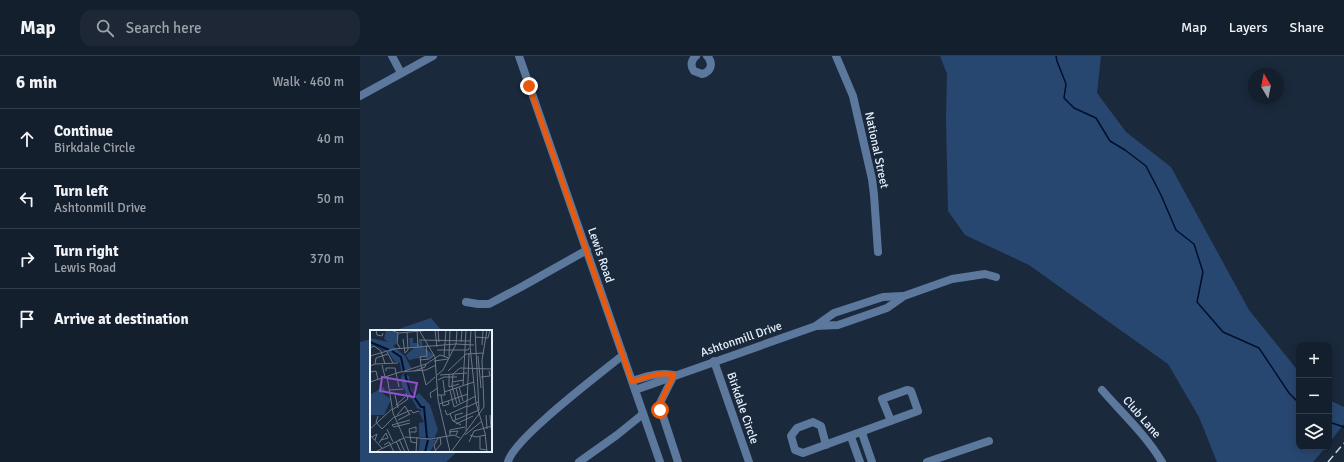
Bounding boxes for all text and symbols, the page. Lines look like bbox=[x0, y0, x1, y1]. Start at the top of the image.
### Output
search box bbox=[80, 10, 360, 46]
text: Map bbox=[20, 16, 56, 40]
icon: search bbox=[94, 17, 116, 39]
text: Search here bbox=[126, 19, 201, 37]
text: Map bbox=[1181, 19, 1207, 36]
text: Layers bbox=[1229, 19, 1268, 36]
text: Share bbox=[1290, 19, 1324, 36]
north arrow bbox=[1248, 68, 1284, 104]
text: 6 min bbox=[16, 72, 57, 93]
text: Walk · 460 m bbox=[273, 74, 344, 90]
route end bbox=[520, 77, 538, 95]
street label: National Street bbox=[861, 110, 892, 190]
text: Continue bbox=[54, 122, 113, 140]
icon: ahead bbox=[16, 128, 38, 150]
text: 40 m bbox=[317, 131, 344, 147]
text: Birkdale Circle bbox=[54, 140, 135, 156]
text: Turn left bbox=[54, 182, 108, 200]
icon: left bbox=[16, 188, 38, 210]
text: 50 m bbox=[317, 191, 344, 207]
text: Ashtonmill Drive bbox=[54, 200, 146, 216]
street label: Lewis Road bbox=[584, 226, 617, 285]
text: Turn right bbox=[54, 242, 119, 260]
icon: right bbox=[16, 248, 38, 270]
text: 370 m bbox=[310, 251, 344, 267]
text: Lewis Road bbox=[54, 260, 116, 276]
icon: arrive bbox=[16, 308, 38, 330]
text: Arrive at destination bbox=[54, 310, 189, 328]
street label: Ashtonmill Drive bbox=[698, 319, 784, 360]
inset map bbox=[370, 330, 492, 452]
map controls bbox=[1296, 342, 1332, 450]
button: + bbox=[1296, 342, 1332, 378]
street label: Birkdale Circle bbox=[723, 370, 762, 446]
button: − bbox=[1296, 378, 1332, 414]
street label: Club Lane bbox=[1119, 393, 1164, 441]
route start bbox=[651, 401, 669, 419]
button: layers bbox=[1296, 414, 1332, 450]

